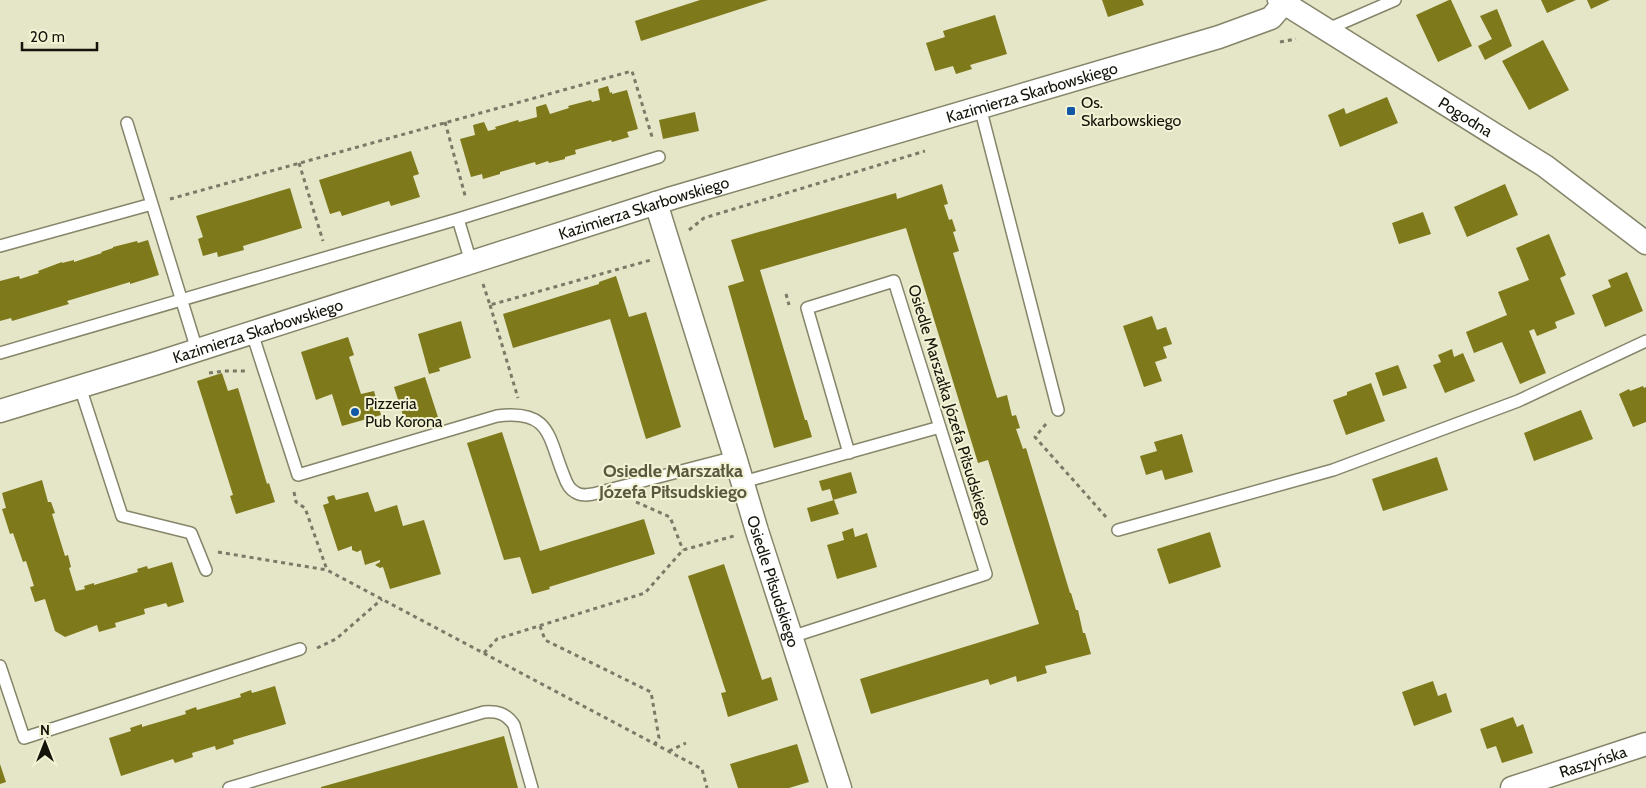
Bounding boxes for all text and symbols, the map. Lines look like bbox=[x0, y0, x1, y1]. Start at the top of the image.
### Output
scale bar bbox=[22, 20, 98, 52]
text: 20 m bbox=[30, 28, 65, 46]
street label: Kazimierza Skarbowskiego bbox=[944, 58, 1120, 126]
place label: Os. Skarbowskiego bbox=[1081, 93, 1182, 130]
street label: Pogodna bbox=[1435, 93, 1496, 141]
marker: Os. Skarbowskiego bbox=[1065, 105, 1077, 117]
street label: Kazimierza Skarbowskiego bbox=[556, 172, 731, 243]
street label: Osiedle Marszałka Józefa Piłsudskiego bbox=[904, 282, 996, 528]
street label: Kazimierza Skarbowskiego bbox=[170, 295, 346, 367]
place label: Pizzeria Pub Korona bbox=[365, 394, 443, 431]
marker: Pizzeria Pub Korona bbox=[349, 406, 361, 418]
district label: Osiedle Marszałka Józefa Piłsudskiego bbox=[598, 460, 747, 503]
street label: Osiedle Piłsudskiego bbox=[743, 513, 803, 650]
north arrow bbox=[20, 718, 70, 768]
text: N bbox=[40, 721, 50, 739]
street label: Raszyńska bbox=[1557, 741, 1629, 781]

